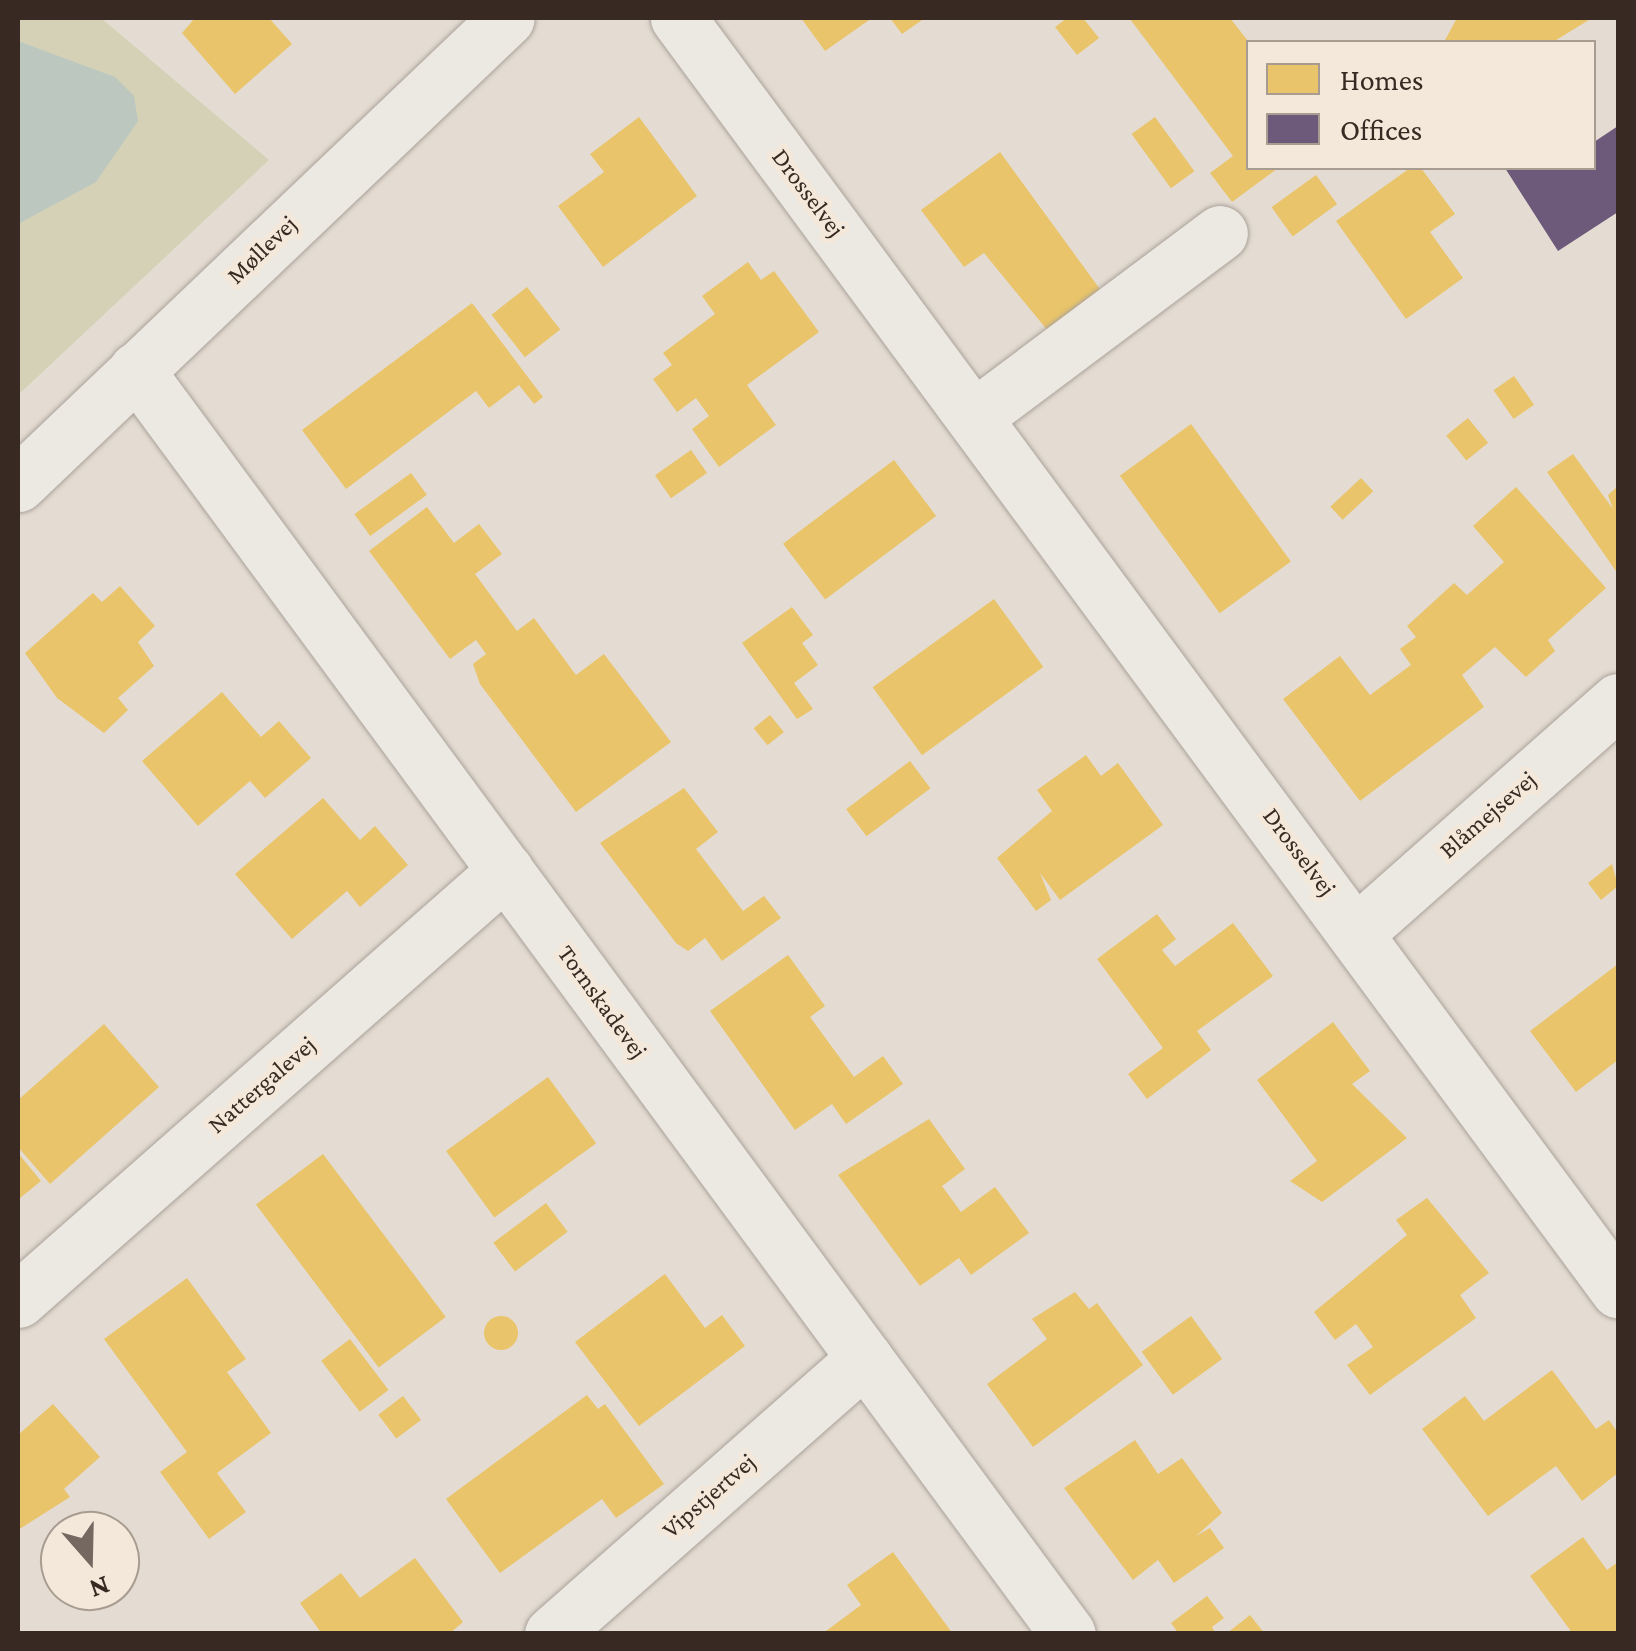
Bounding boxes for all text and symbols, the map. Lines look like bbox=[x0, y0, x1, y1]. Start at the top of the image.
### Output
legend bbox=[1246, 40, 1596, 170]
text: Homes bbox=[1340, 63, 1424, 96]
text: Offices bbox=[1340, 113, 1422, 146]
street label: Drosselvej bbox=[765, 143, 851, 243]
street label: Møllevej bbox=[221, 209, 303, 291]
street label: Blåmejsevej bbox=[1434, 765, 1542, 865]
street label: Drosselvej bbox=[1256, 802, 1342, 902]
street label: Tornskadevej bbox=[551, 939, 653, 1065]
street label: Nattergalevej bbox=[202, 1030, 322, 1140]
street label: Vipstjertvej bbox=[656, 1447, 762, 1545]
north arrow bbox=[40, 1511, 140, 1611]
text: N bbox=[85, 1570, 114, 1606]

